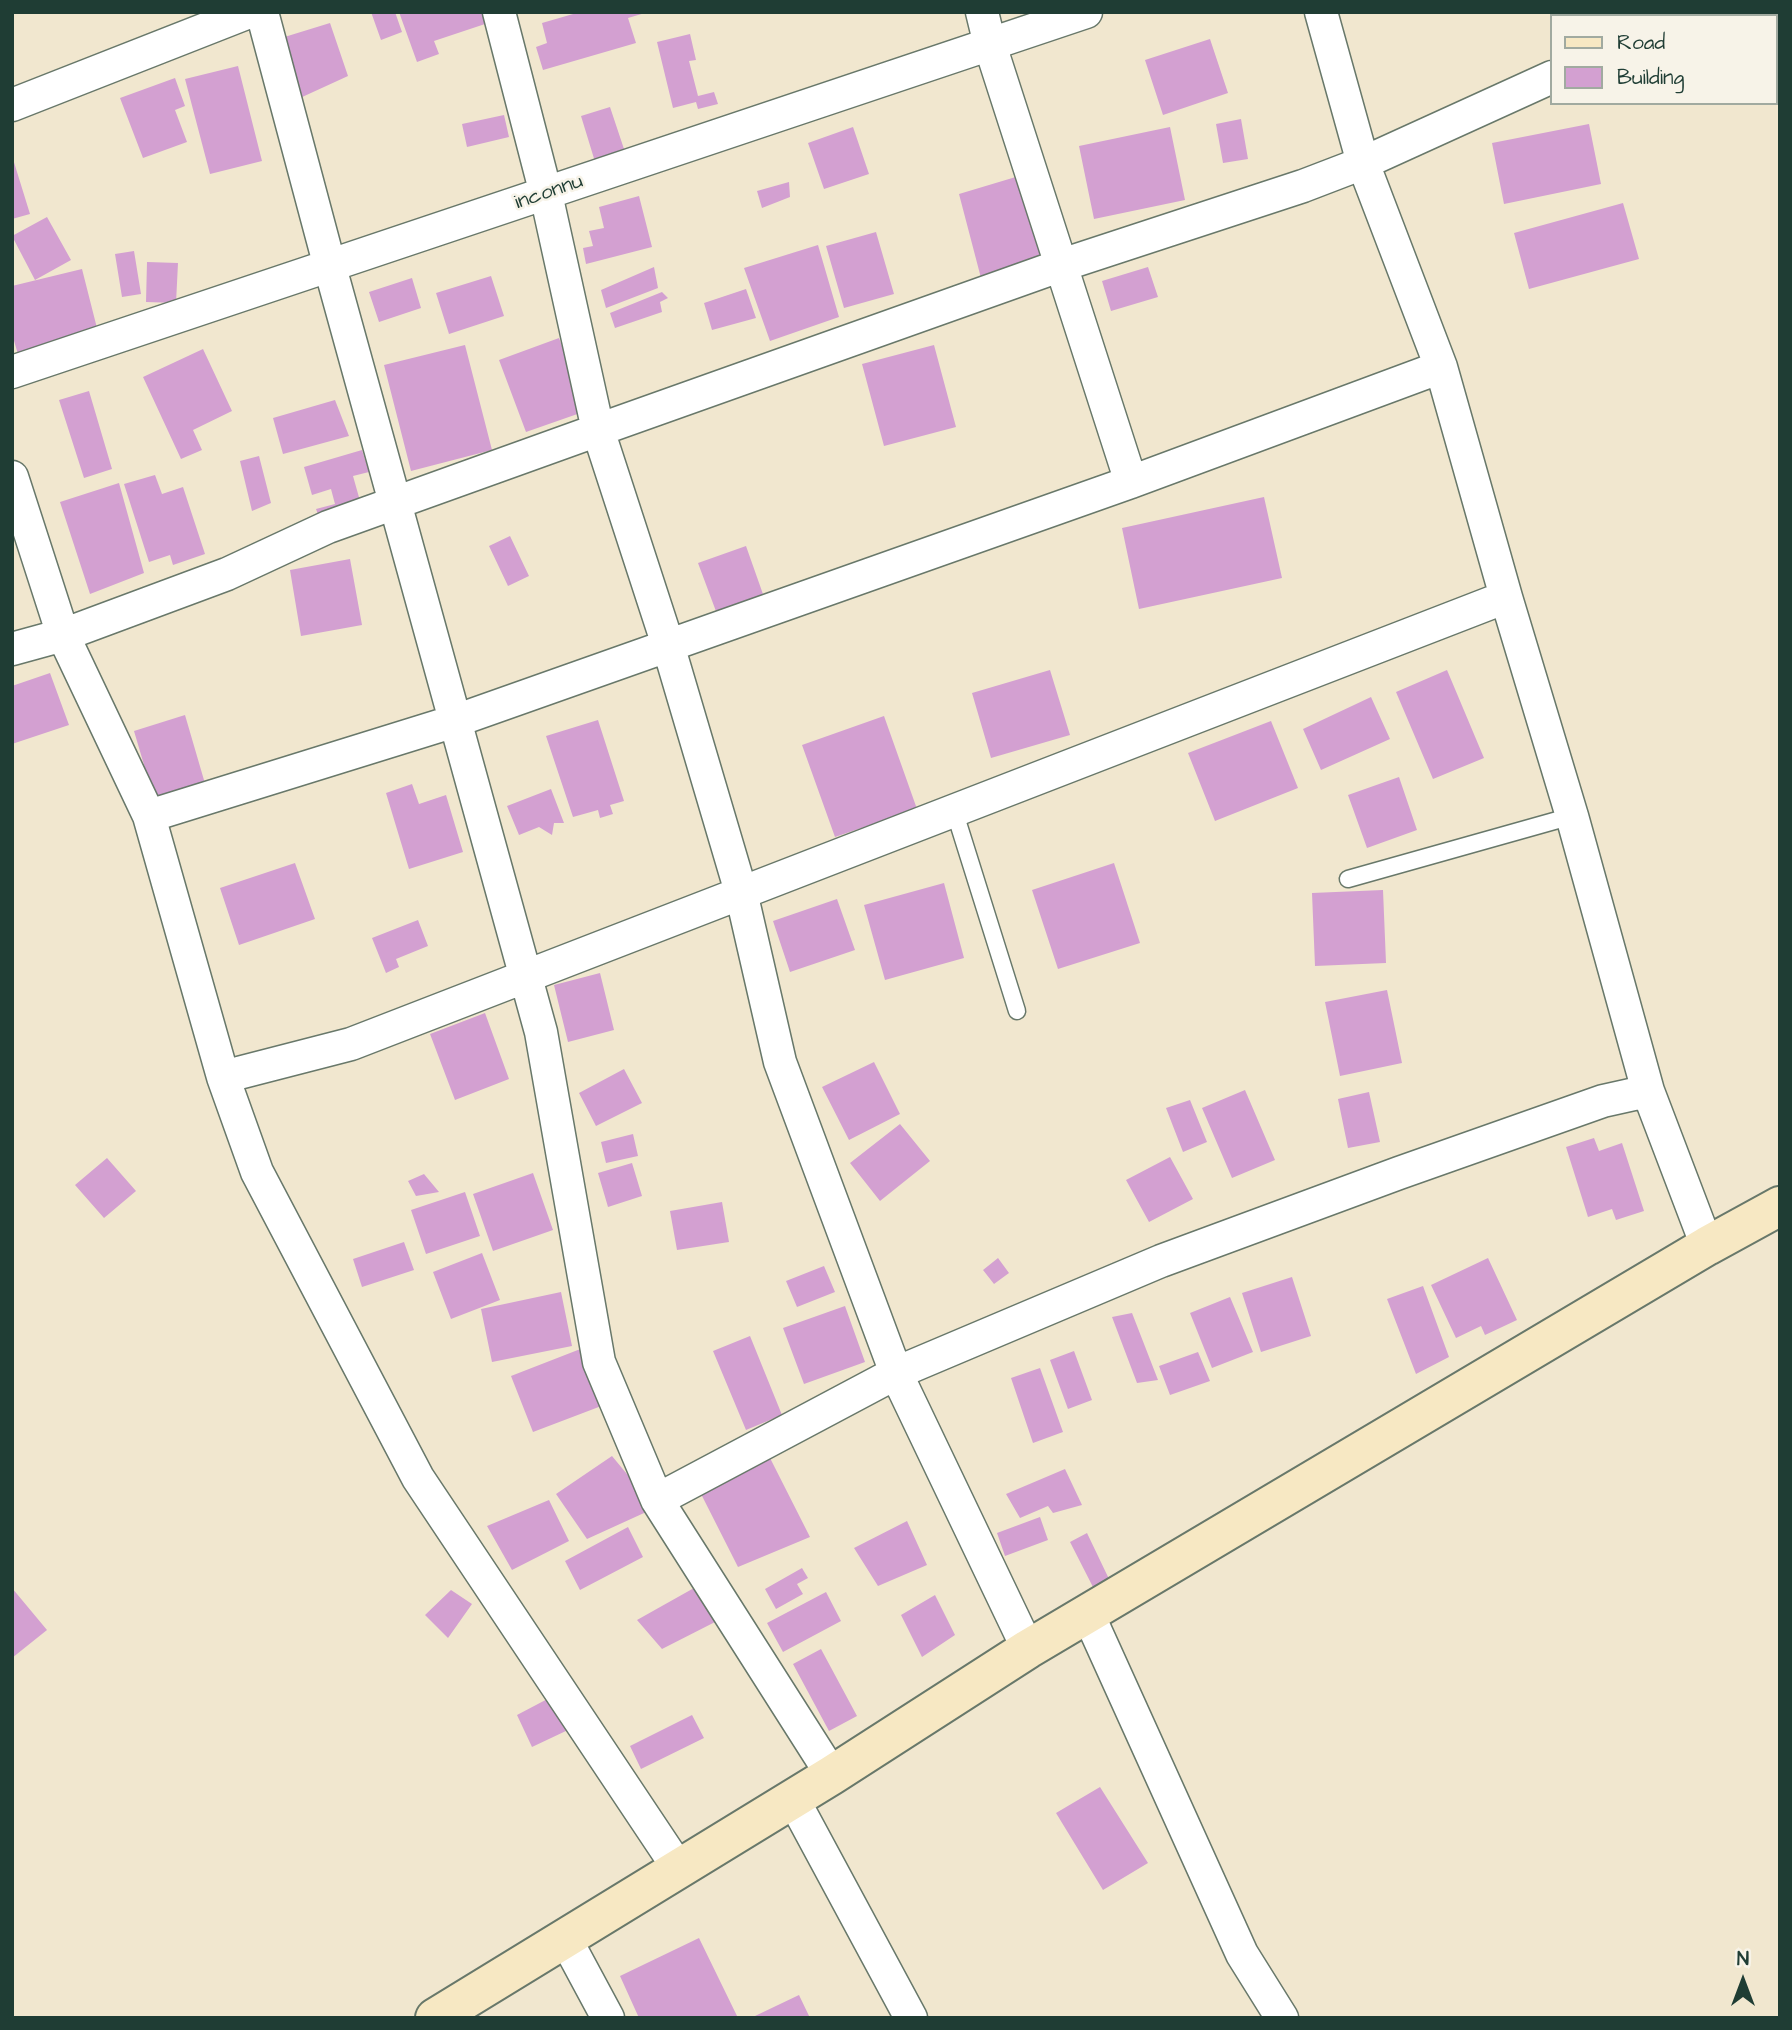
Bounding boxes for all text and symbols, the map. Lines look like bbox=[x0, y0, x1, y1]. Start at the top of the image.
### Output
legend bbox=[1550, 14, 1778, 105]
text: Road bbox=[1617, 28, 1665, 57]
text: Building bbox=[1617, 63, 1684, 92]
street label: inconnu bbox=[512, 170, 586, 216]
north arrow bbox=[1708, 1946, 1778, 2016]
text: N bbox=[1737, 1946, 1749, 1973]

